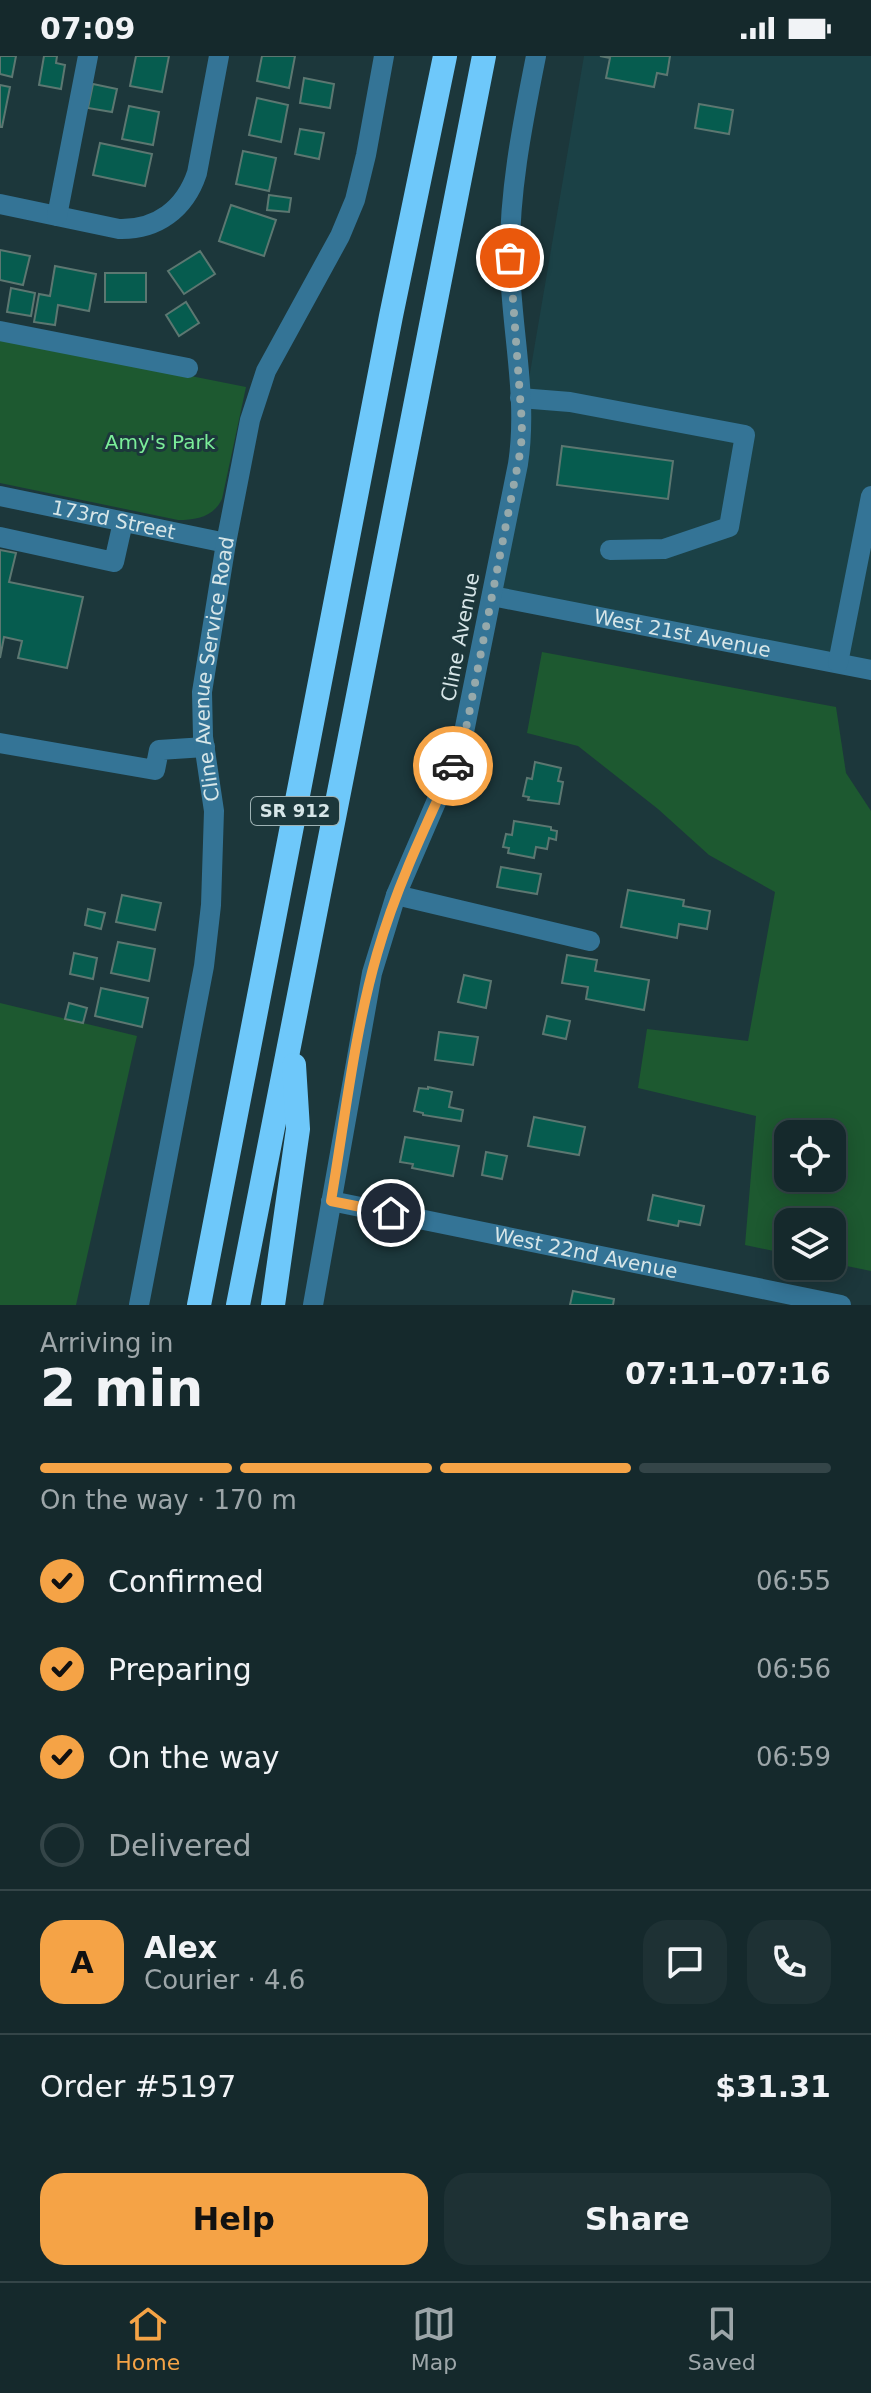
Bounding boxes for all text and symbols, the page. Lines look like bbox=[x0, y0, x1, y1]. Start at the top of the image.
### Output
text: 07:09 bbox=[40, 11, 136, 46]
pin bbox=[476, 224, 544, 292]
icon: bag bbox=[488, 236, 532, 280]
park label: Amy's Park bbox=[105, 430, 216, 454]
street label: 173rd Street bbox=[49, 495, 178, 544]
street label: Cline Avenue Service Road bbox=[189, 534, 239, 803]
street label: Cline Avenue bbox=[436, 571, 484, 703]
street label: West 21st Avenue bbox=[592, 604, 773, 662]
courier bbox=[413, 726, 493, 806]
icon: car bbox=[431, 744, 475, 788]
road number: SR 912 bbox=[251, 797, 339, 825]
map controls bbox=[774, 1120, 846, 1280]
button: locate bbox=[774, 1120, 846, 1192]
pin bbox=[357, 1179, 425, 1247]
icon: home bbox=[369, 1191, 413, 1235]
button: layers bbox=[774, 1208, 846, 1280]
street label: West 22nd Avenue bbox=[492, 1222, 680, 1283]
text: Arriving in bbox=[40, 1328, 174, 1358]
text: 07:11–07:16 bbox=[625, 1356, 831, 1391]
text: 2 min bbox=[40, 1358, 203, 1418]
text: On the way · 170 m bbox=[40, 1485, 297, 1515]
icon: check bbox=[40, 1559, 84, 1603]
text: Confirmed bbox=[108, 1564, 264, 1599]
text: 06:55 bbox=[756, 1566, 831, 1596]
icon: check bbox=[40, 1647, 84, 1691]
text: Preparing bbox=[108, 1652, 252, 1687]
text: 06:56 bbox=[756, 1654, 831, 1684]
icon: check bbox=[40, 1735, 84, 1779]
text: On the way bbox=[108, 1740, 280, 1775]
text: 06:59 bbox=[756, 1742, 831, 1772]
text: Delivered bbox=[108, 1828, 252, 1863]
button: chat bbox=[643, 1920, 727, 2004]
button: phone bbox=[747, 1920, 831, 2004]
text: Alex bbox=[144, 1930, 217, 1965]
text: A bbox=[70, 1945, 94, 1980]
text: Courier · 4.6 bbox=[144, 1965, 305, 1995]
text: Order #5197 bbox=[40, 2069, 236, 2104]
text: $31.31 bbox=[715, 2069, 831, 2104]
button: Help bbox=[40, 2173, 428, 2265]
button: Share bbox=[444, 2173, 831, 2265]
tab: Home bbox=[115, 2302, 180, 2375]
tab: Map bbox=[411, 2302, 457, 2375]
tab: Saved bbox=[688, 2302, 756, 2375]

